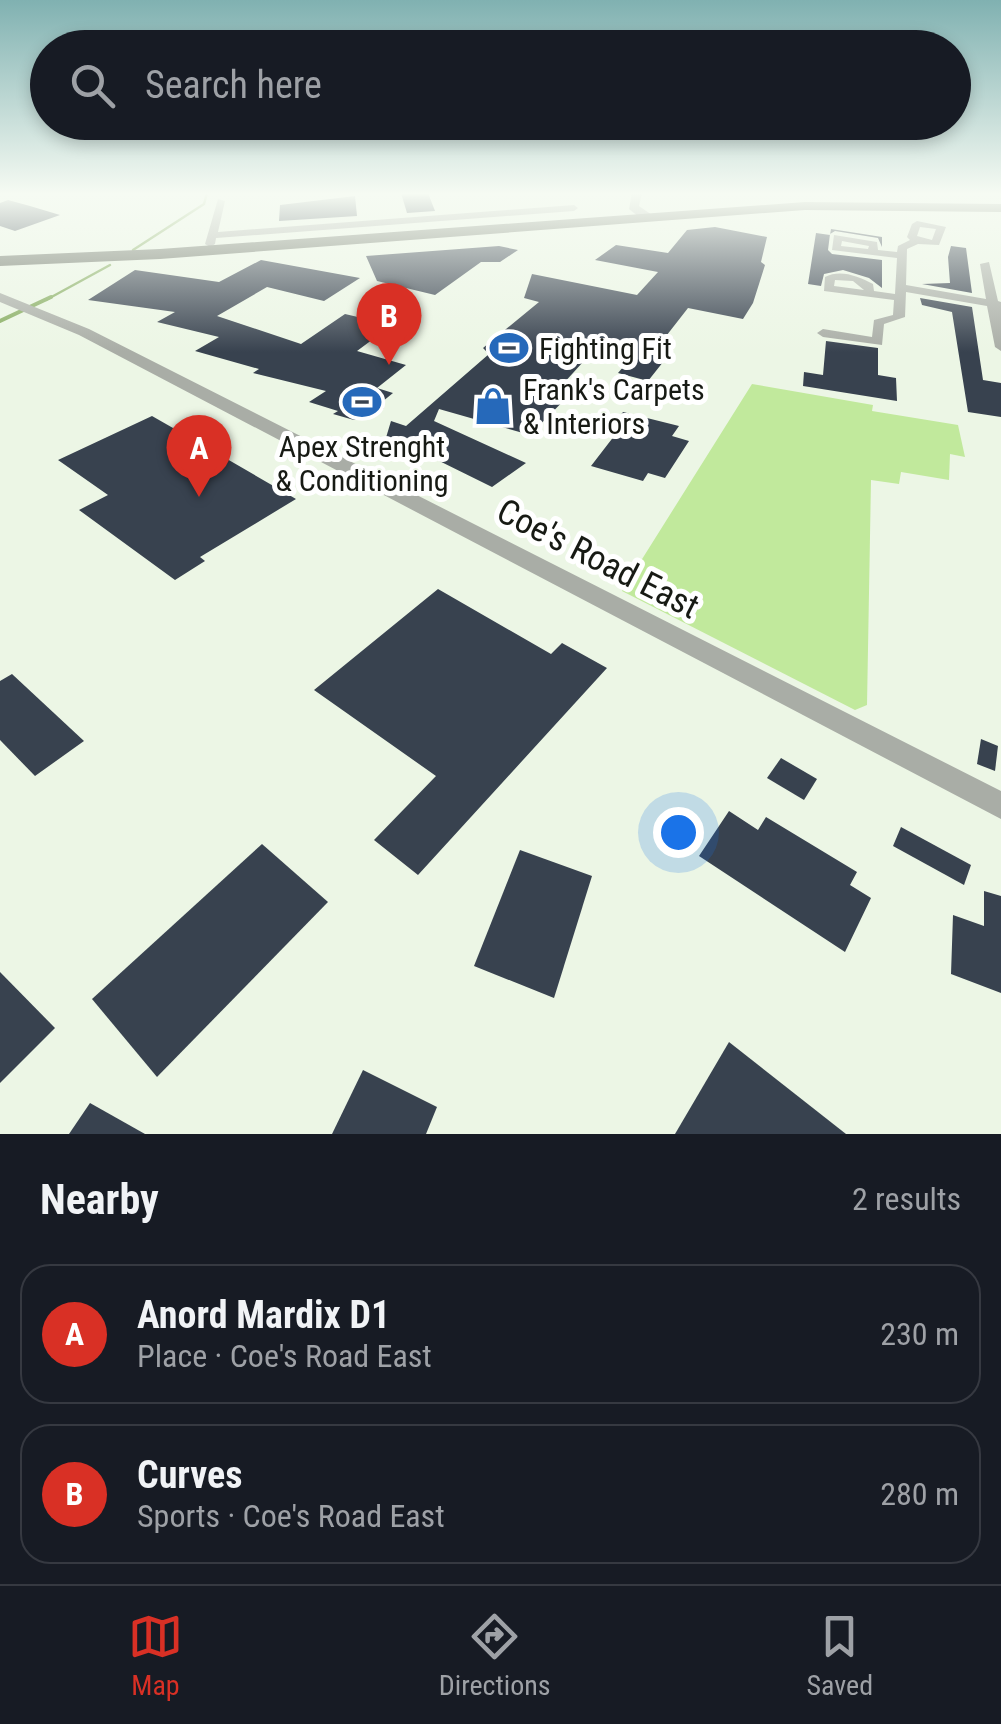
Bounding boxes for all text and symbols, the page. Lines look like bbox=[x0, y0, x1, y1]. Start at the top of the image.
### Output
search box bbox=[30, 30, 971, 140]
icon: search bbox=[65, 58, 120, 113]
text: Search here bbox=[145, 63, 322, 107]
pin: B bbox=[356, 282, 422, 365]
sports icon: Fighting Fit bbox=[488, 327, 530, 369]
place label: Fighting Fit bbox=[539, 331, 672, 366]
place label: Frank's Carpets & Interiors bbox=[523, 372, 705, 441]
sports icon: Apex Strenght & Conditioning bbox=[341, 381, 383, 423]
shop icon: Frank's Carpets & Interiors bbox=[472, 385, 514, 427]
pin: A bbox=[166, 414, 232, 497]
place label: Apex Strenght & Conditioning bbox=[275, 429, 449, 498]
street label: Coe's Road East bbox=[490, 491, 706, 627]
your location bbox=[653, 807, 704, 858]
text: Nearby bbox=[40, 1175, 159, 1224]
text: 2 results bbox=[852, 1180, 961, 1218]
text: Anord Mardix D1 bbox=[137, 1293, 390, 1337]
text: A bbox=[65, 1315, 84, 1353]
text: 230 m bbox=[880, 1315, 959, 1353]
text: Place · Coe's Road East bbox=[137, 1337, 432, 1375]
text: Curves bbox=[137, 1453, 243, 1497]
text: B bbox=[66, 1475, 83, 1513]
text: 280 m bbox=[880, 1475, 959, 1513]
text: Sports · Coe's Road East bbox=[137, 1497, 445, 1535]
tab: Map bbox=[128, 1609, 183, 1702]
tab: Directions bbox=[439, 1609, 551, 1702]
tab: Saved bbox=[806, 1609, 873, 1702]

